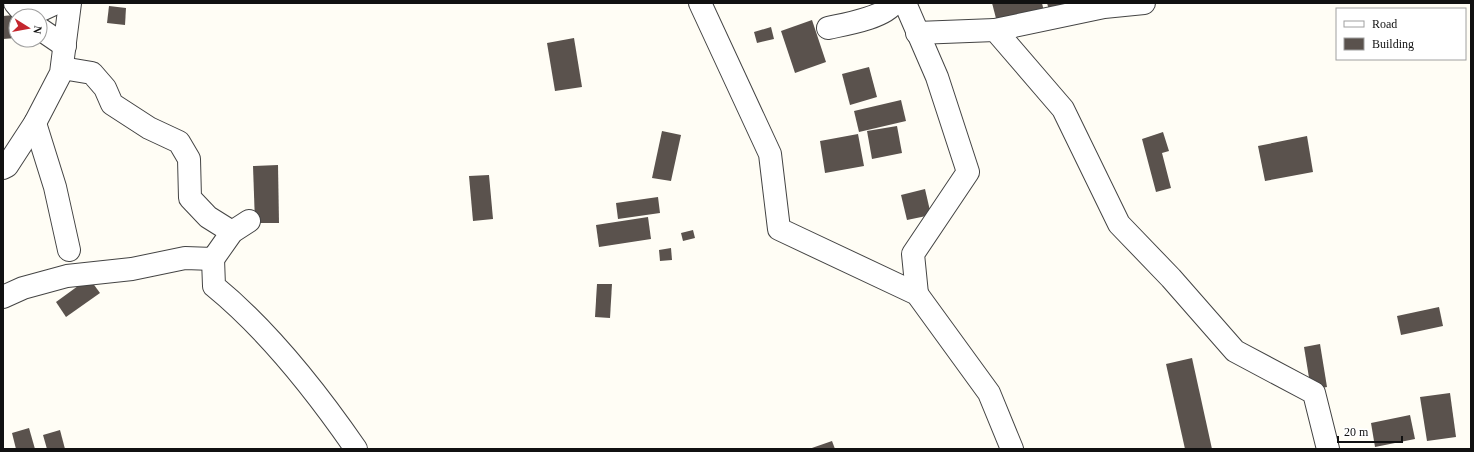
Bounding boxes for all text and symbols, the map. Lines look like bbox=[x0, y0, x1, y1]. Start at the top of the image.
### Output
north arrow bbox=[8, 8, 48, 48]
legend bbox=[1336, 8, 1466, 60]
text: Road bbox=[1372, 17, 1397, 31]
text: N bbox=[31, 25, 44, 35]
text: Building bbox=[1372, 37, 1414, 51]
scale bar bbox=[1338, 418, 1402, 444]
text: 20 m bbox=[1344, 425, 1369, 439]

